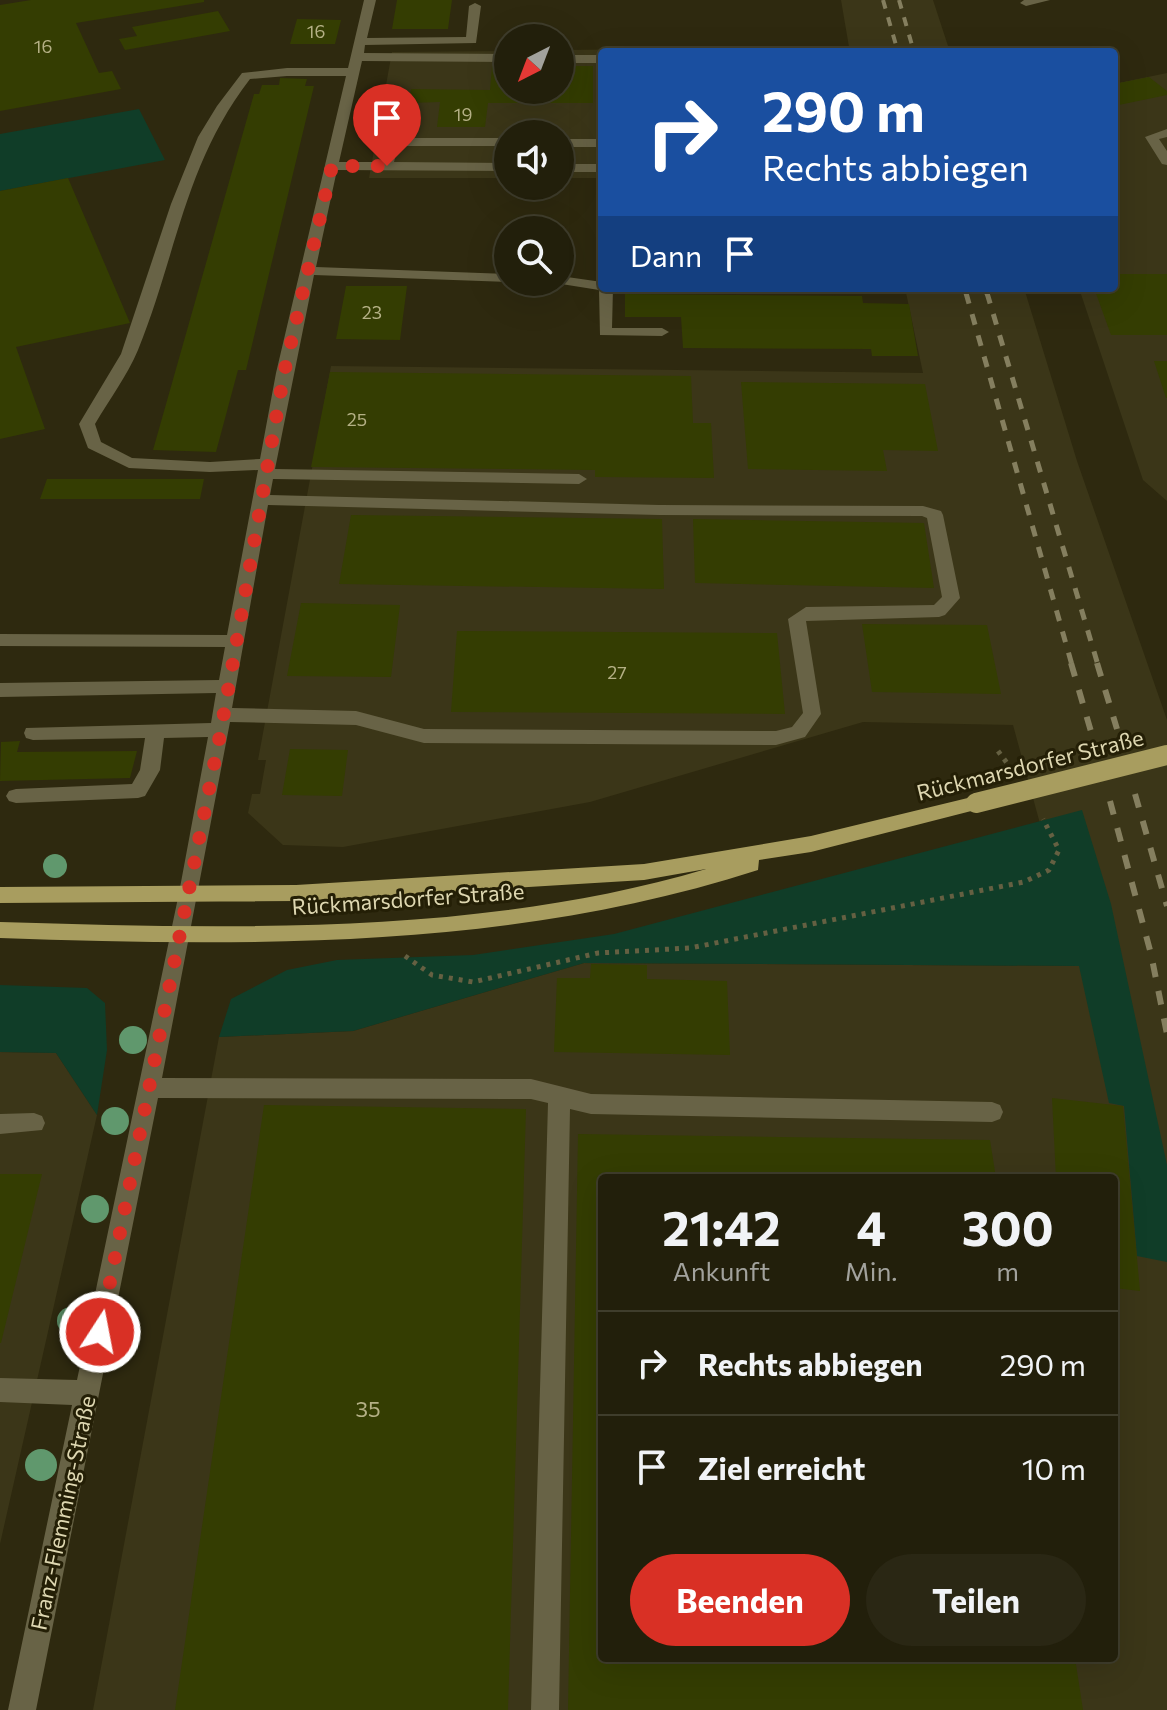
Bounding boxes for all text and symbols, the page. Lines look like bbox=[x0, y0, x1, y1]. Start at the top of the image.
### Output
house number: 16 bbox=[307, 20, 325, 42]
north arrow bbox=[494, 24, 574, 104]
map controls bbox=[494, 24, 574, 296]
house number: 16 bbox=[34, 35, 52, 57]
text: 290 m bbox=[762, 75, 925, 144]
icon: right bbox=[630, 80, 734, 184]
pin bbox=[353, 84, 421, 166]
icon: arrive bbox=[365, 96, 409, 140]
house number: 19 bbox=[454, 103, 472, 125]
button: sound bbox=[494, 120, 574, 200]
text: Rechts abbiegen bbox=[762, 144, 1029, 188]
button: search bbox=[494, 216, 574, 296]
icon: arrive bbox=[718, 232, 762, 276]
text: Dann bbox=[630, 236, 702, 273]
house number: 23 bbox=[362, 301, 382, 323]
house number: 25 bbox=[347, 408, 367, 430]
house number: 27 bbox=[607, 661, 627, 683]
street label: Rückmarsdorfer Straße bbox=[914, 723, 1146, 806]
street label: Rückmarsdorfer Straße bbox=[291, 877, 525, 920]
text: 21:42 bbox=[662, 1197, 780, 1256]
text: 4 bbox=[856, 1197, 886, 1256]
text: 300 bbox=[962, 1197, 1054, 1256]
text: Ankunft bbox=[673, 1255, 770, 1286]
text: Min. bbox=[845, 1255, 897, 1286]
text: m bbox=[996, 1255, 1019, 1286]
position arrow bbox=[58, 1290, 142, 1374]
icon: right bbox=[630, 1341, 674, 1385]
text: Rechts abbiegen bbox=[698, 1345, 923, 1382]
text: 290 m bbox=[1000, 1345, 1086, 1382]
street label: Franz-Flemming-Straße bbox=[24, 1393, 101, 1633]
house number: 35 bbox=[355, 1395, 381, 1422]
icon: arrive bbox=[630, 1445, 674, 1489]
text: Ziel erreicht bbox=[698, 1449, 866, 1486]
text: 10 m bbox=[1022, 1449, 1086, 1486]
button: Beenden bbox=[630, 1554, 850, 1646]
button: Teilen bbox=[866, 1554, 1086, 1646]

